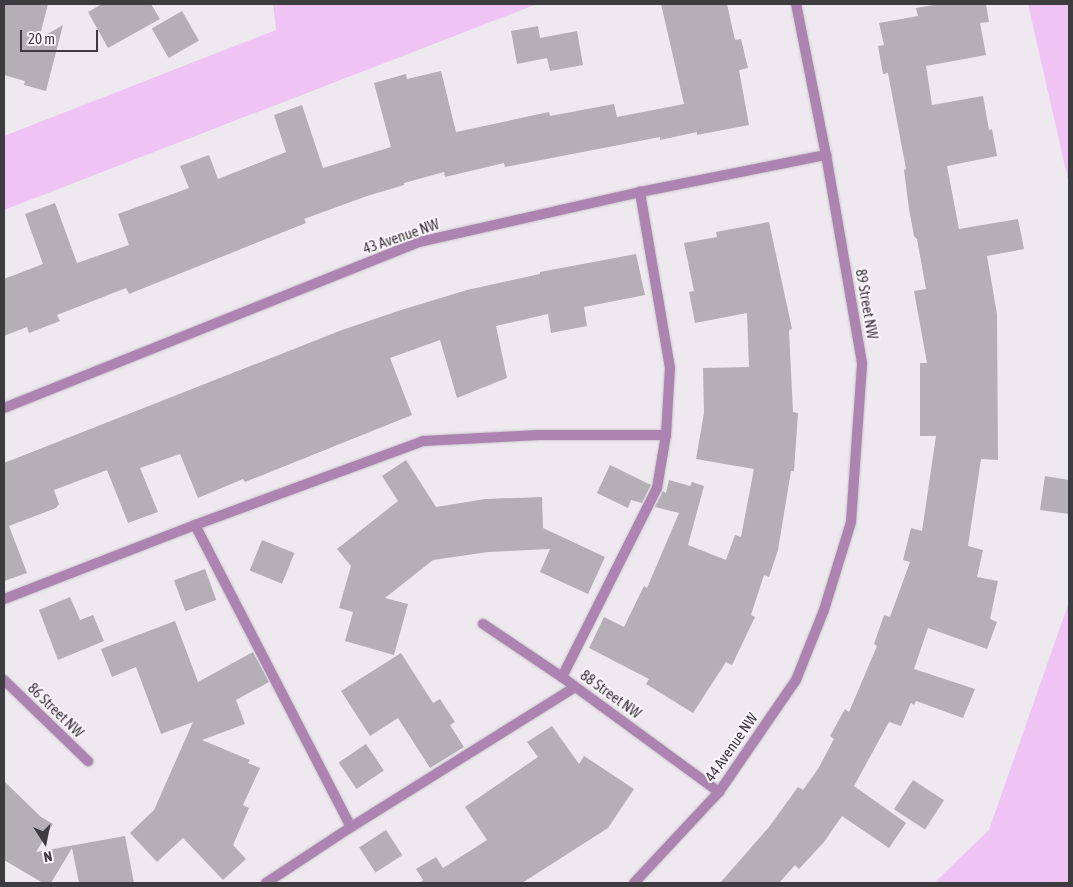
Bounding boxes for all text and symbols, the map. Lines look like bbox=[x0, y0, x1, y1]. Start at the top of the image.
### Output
scale bar bbox=[22, 20, 100, 52]
text: 20 m bbox=[28, 30, 55, 47]
street label: 43 Avenue NW bbox=[361, 215, 441, 257]
street label: 89 Street NW bbox=[852, 268, 882, 340]
street label: 88 Street NW bbox=[577, 666, 645, 722]
street label: 86 Street NW bbox=[24, 679, 88, 741]
street label: 44 Avenue NW bbox=[701, 709, 761, 785]
north arrow bbox=[20, 817, 70, 867]
text: N bbox=[42, 848, 53, 865]

